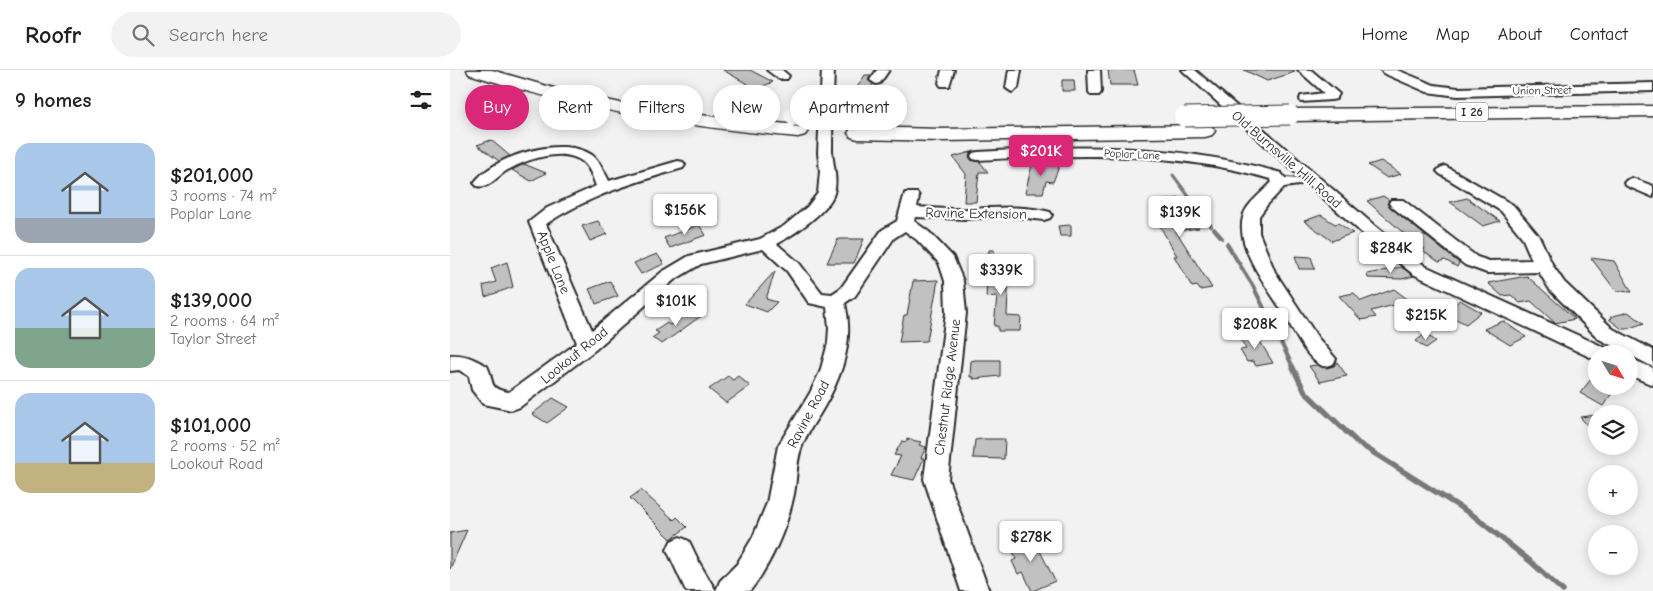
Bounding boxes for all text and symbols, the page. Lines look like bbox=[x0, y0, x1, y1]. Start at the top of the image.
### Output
search box bbox=[111, 12, 461, 57]
text: Roofr bbox=[25, 21, 81, 49]
icon: search bbox=[129, 21, 157, 49]
text: Search here bbox=[169, 24, 268, 46]
text: Home bbox=[1361, 24, 1408, 45]
text: Map bbox=[1436, 24, 1470, 45]
text: About bbox=[1498, 24, 1542, 45]
text: Contact bbox=[1570, 24, 1628, 45]
street label: Union Street bbox=[1512, 83, 1573, 98]
chip: Buy bbox=[465, 85, 529, 130]
chip: Rent bbox=[539, 85, 610, 130]
chip: Filters bbox=[620, 85, 703, 130]
chip: New bbox=[713, 85, 780, 130]
chip: Apartment bbox=[790, 85, 907, 130]
icon: filters bbox=[407, 86, 435, 114]
text: 9 homes bbox=[15, 88, 91, 112]
road number: I 26 bbox=[1456, 102, 1488, 122]
street label: Old Burnsville Hill Road bbox=[1228, 107, 1345, 212]
pin: $201K bbox=[1006, 134, 1076, 177]
text: $201K bbox=[1020, 142, 1062, 160]
street label: Poplar Lane bbox=[1104, 147, 1161, 162]
icon: home bbox=[55, 163, 115, 223]
text: $201,000 bbox=[170, 163, 253, 187]
text: 3 rooms · 74 m² bbox=[170, 187, 276, 205]
pin: $156K bbox=[650, 194, 720, 236]
pin: $139K bbox=[1145, 196, 1215, 238]
text: $156K bbox=[664, 201, 706, 219]
text: $139K bbox=[1159, 203, 1201, 221]
street label: Ravine Extension bbox=[925, 204, 1027, 223]
text: Poplar Lane bbox=[170, 205, 252, 223]
street label: Apple Lane bbox=[533, 228, 574, 296]
pin: $284K bbox=[1356, 232, 1426, 274]
text: $284K bbox=[1370, 239, 1412, 257]
pin: $339K bbox=[966, 254, 1036, 296]
text: $339K bbox=[980, 261, 1022, 279]
pin: $101K bbox=[641, 284, 711, 327]
icon: home bbox=[55, 288, 115, 348]
text: $139,000 bbox=[170, 288, 252, 312]
text: $101K bbox=[656, 292, 696, 310]
pin: $215K bbox=[1391, 298, 1461, 341]
text: $215K bbox=[1405, 306, 1447, 324]
pin: $208K bbox=[1220, 308, 1290, 350]
text: 2 rooms · 64 m² bbox=[170, 312, 279, 330]
text: $208K bbox=[1233, 315, 1277, 333]
street label: Chestnut Ridge Avenue bbox=[931, 318, 964, 456]
street label: Lookout Road bbox=[537, 323, 611, 388]
text: Taylor Street bbox=[170, 330, 256, 348]
north arrow bbox=[1588, 345, 1638, 395]
map controls bbox=[1588, 345, 1638, 575]
street label: Ravine Road bbox=[784, 378, 833, 451]
button: layers bbox=[1588, 405, 1638, 455]
icon: home bbox=[55, 413, 115, 473]
text: $101,000 bbox=[170, 413, 251, 437]
text: 2 rooms · 52 m² bbox=[170, 437, 280, 455]
text: Lookout Road bbox=[170, 455, 263, 473]
button: + bbox=[1588, 465, 1638, 515]
pin: $278K bbox=[996, 520, 1066, 563]
button: − bbox=[1588, 525, 1638, 575]
text: $278K bbox=[1010, 528, 1052, 546]

